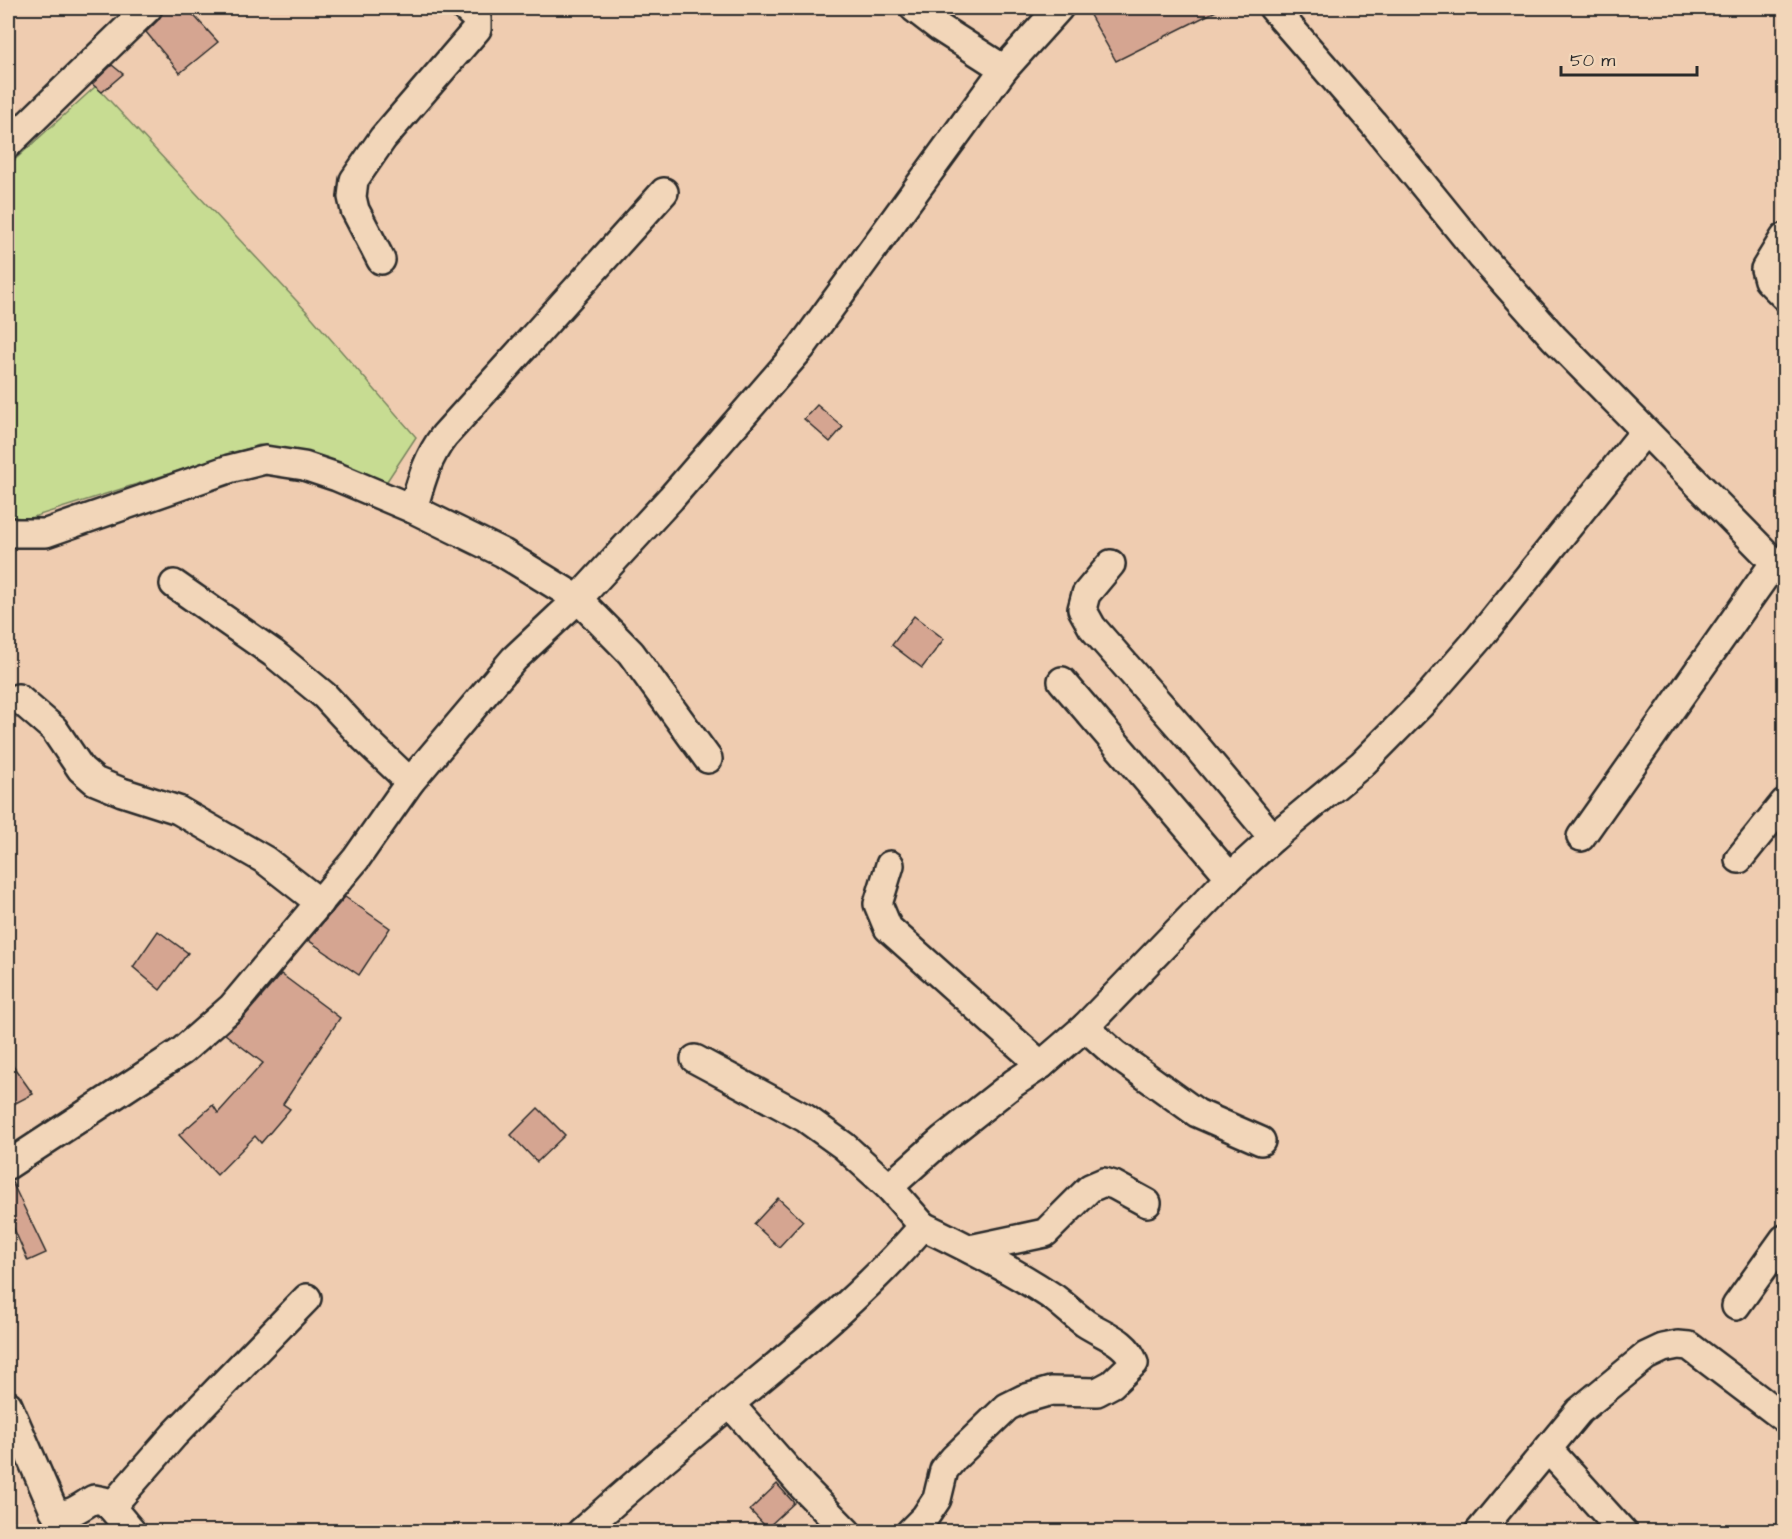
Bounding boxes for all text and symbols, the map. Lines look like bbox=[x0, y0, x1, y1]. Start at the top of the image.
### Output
scale bar bbox=[1561, 39, 1698, 77]
text: 50 m bbox=[1570, 48, 1615, 73]

